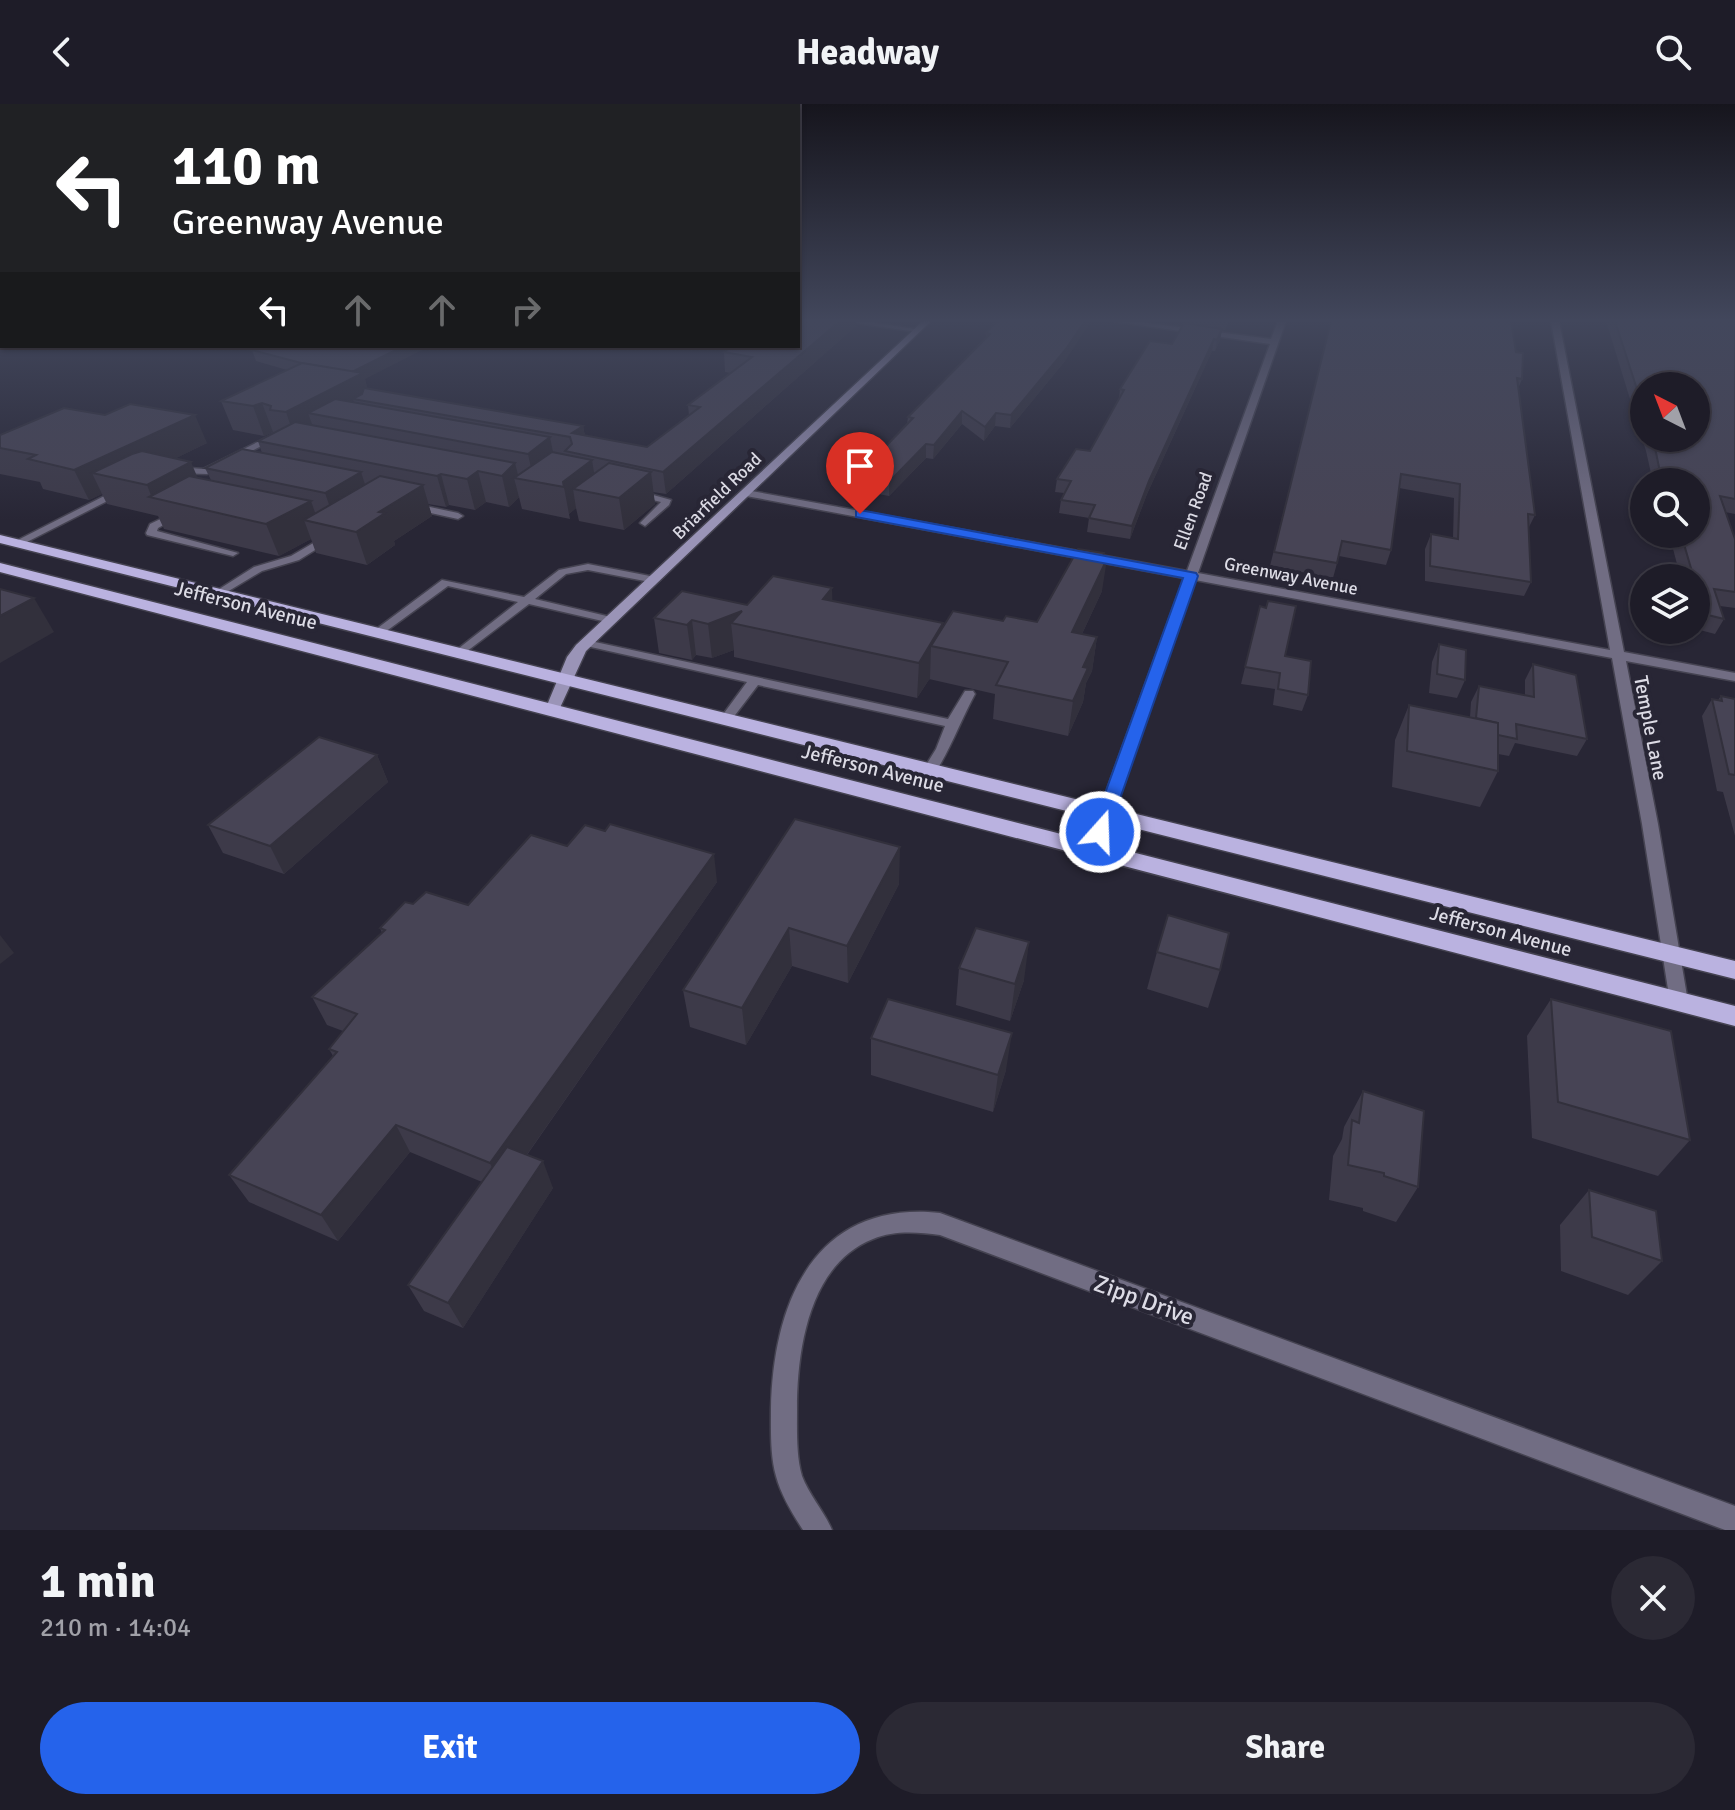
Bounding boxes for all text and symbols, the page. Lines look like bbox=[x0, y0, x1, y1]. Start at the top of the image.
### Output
icon: back bbox=[40, 30, 84, 74]
text: Headway bbox=[796, 30, 939, 75]
icon: search bbox=[1651, 30, 1695, 74]
text: 110 m bbox=[172, 131, 320, 200]
icon: left bbox=[40, 136, 144, 240]
text: Greenway Avenue bbox=[172, 200, 444, 245]
icon: left bbox=[252, 288, 296, 332]
icon: ahead bbox=[336, 288, 380, 332]
icon: ahead bbox=[420, 288, 464, 332]
icon: right bbox=[504, 288, 548, 332]
north arrow bbox=[1630, 372, 1710, 452]
map controls bbox=[1630, 372, 1710, 644]
pin bbox=[826, 432, 894, 514]
icon: arrive bbox=[838, 444, 882, 488]
street label: Briarfield Road bbox=[668, 448, 766, 544]
button: search bbox=[1630, 468, 1710, 548]
street label: Ellen Road bbox=[1169, 469, 1217, 553]
street label: Greenway Avenue bbox=[1222, 552, 1360, 600]
button: layers bbox=[1630, 564, 1710, 644]
street label: Jefferson Avenue bbox=[172, 576, 320, 635]
street label: Temple Lane bbox=[1628, 674, 1673, 783]
street label: Jefferson Avenue bbox=[799, 739, 947, 798]
position arrow bbox=[1058, 790, 1142, 874]
street label: Jefferson Avenue bbox=[1427, 901, 1575, 962]
street label: Zipp Drive bbox=[1090, 1268, 1198, 1332]
text: 1 min bbox=[40, 1552, 156, 1611]
button: close bbox=[1611, 1556, 1695, 1640]
text: 210 m · 14:04 bbox=[40, 1612, 191, 1644]
button: Exit bbox=[40, 1702, 860, 1794]
button: Share bbox=[876, 1702, 1695, 1794]

